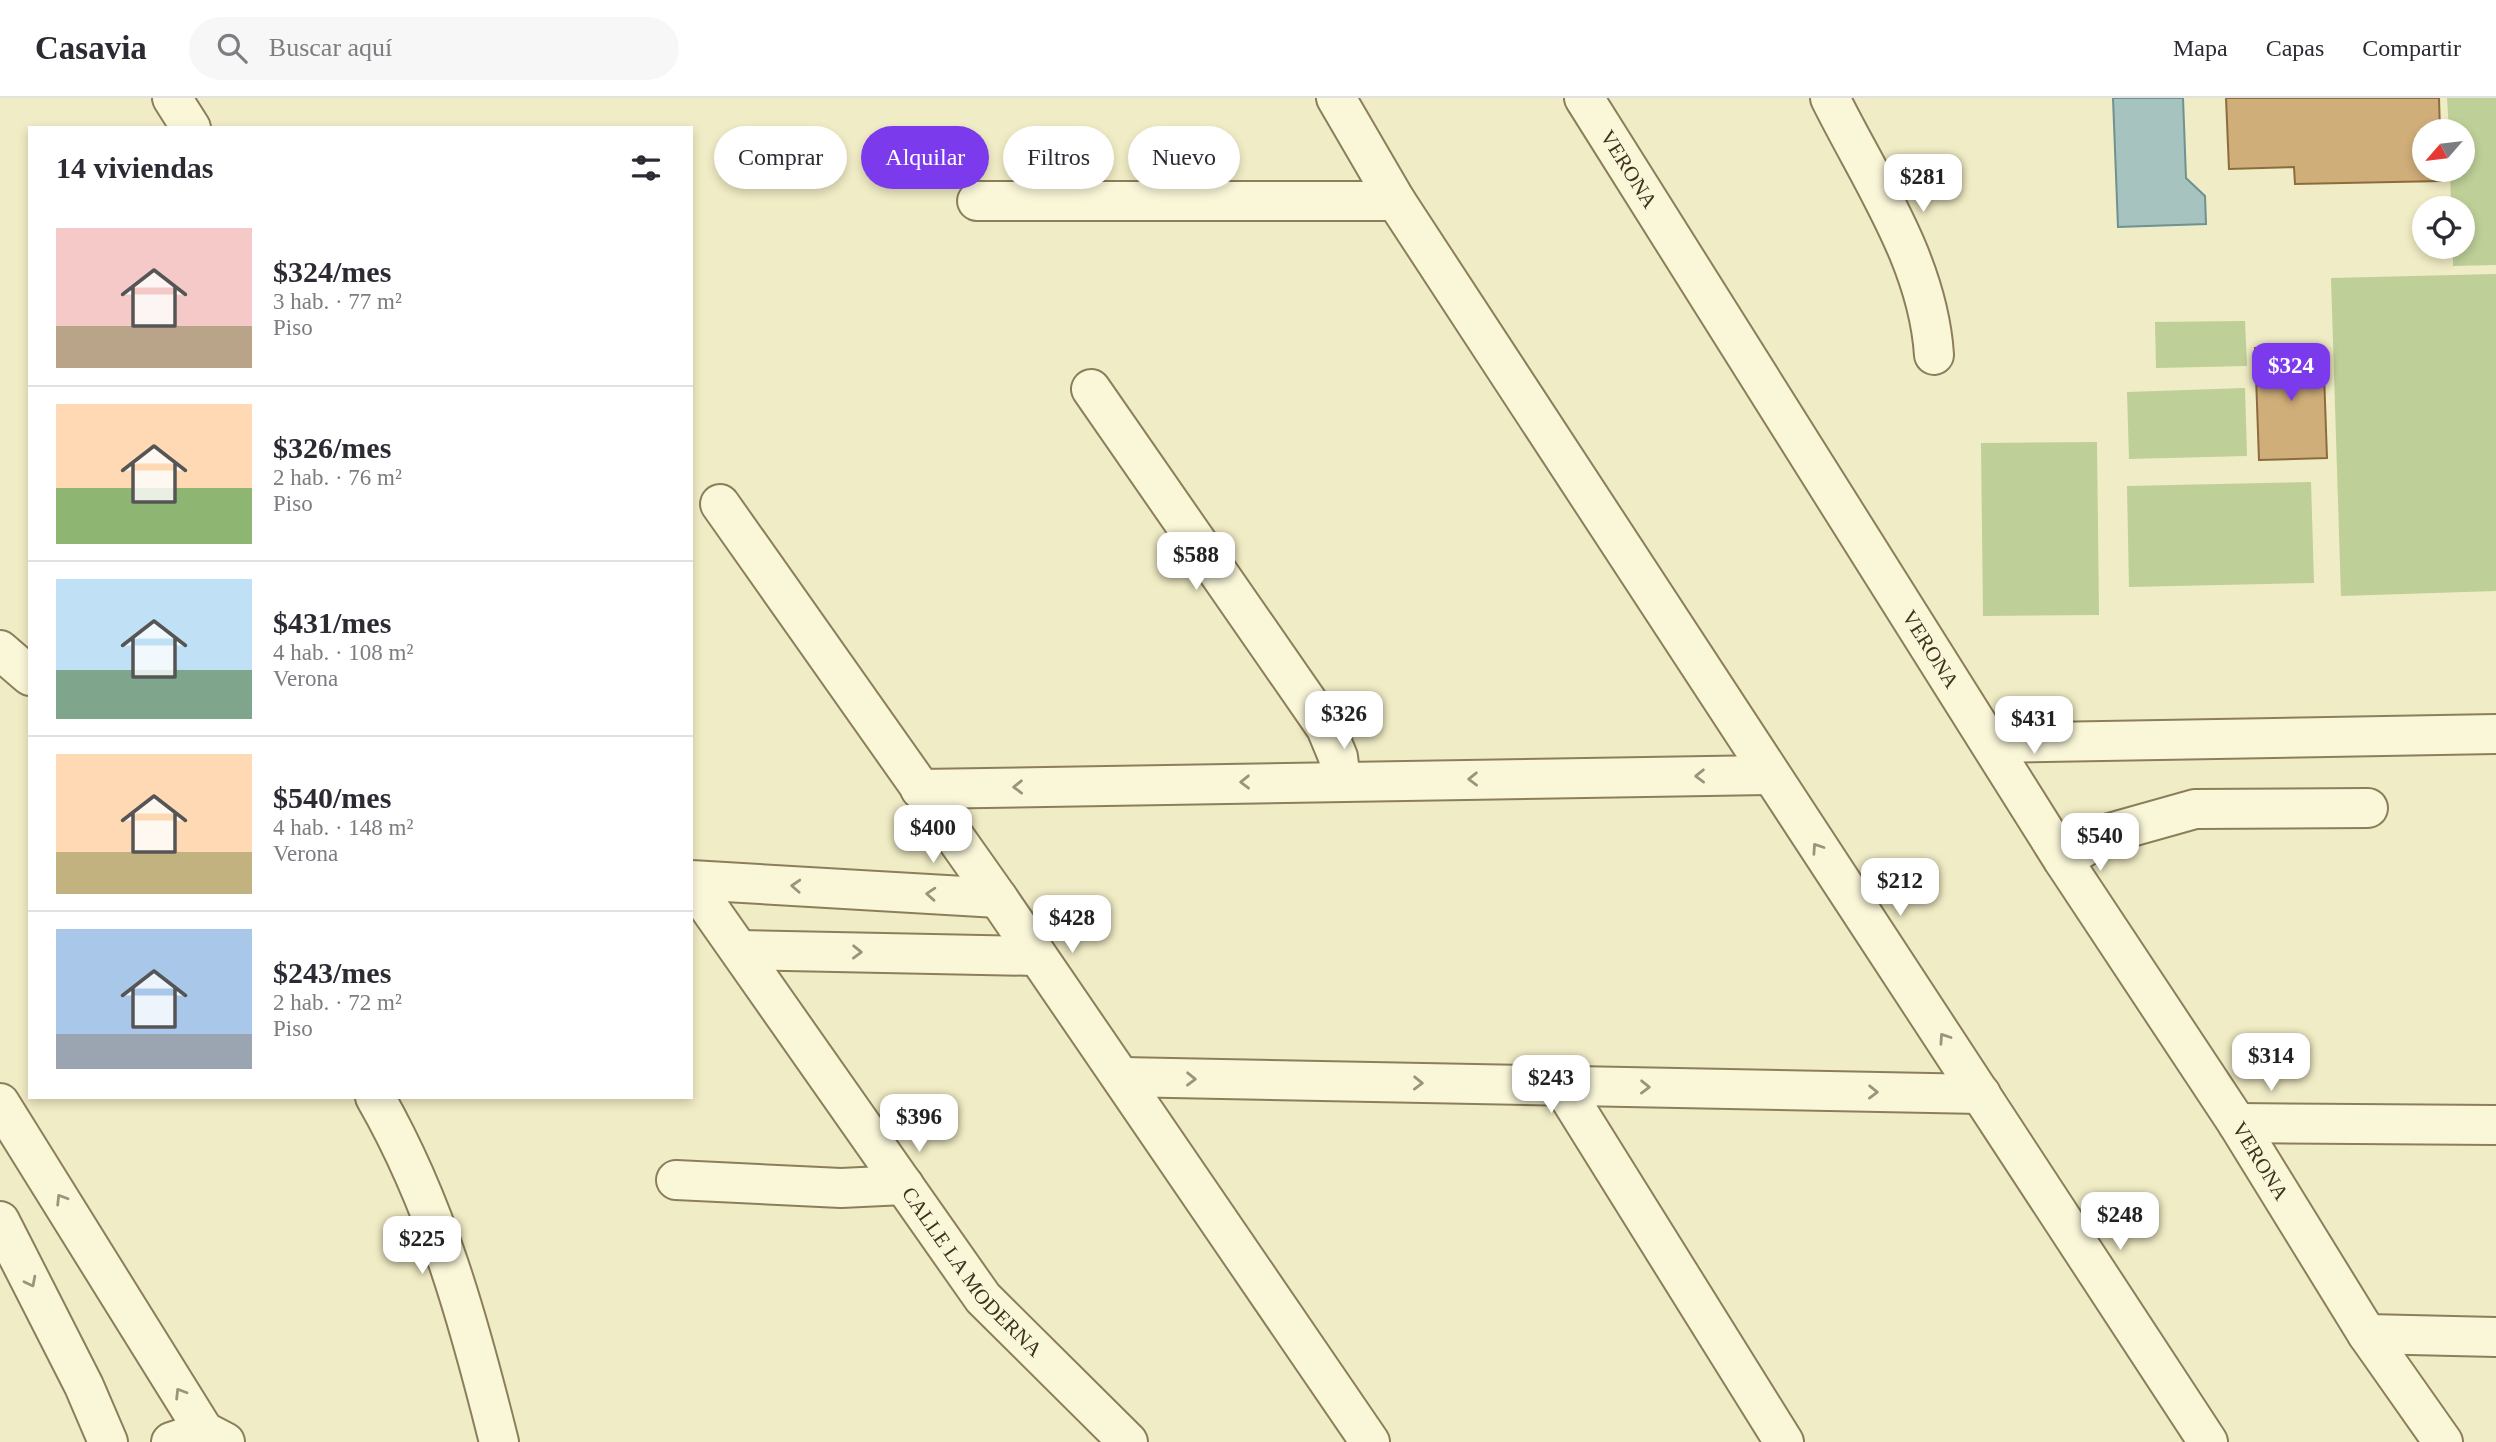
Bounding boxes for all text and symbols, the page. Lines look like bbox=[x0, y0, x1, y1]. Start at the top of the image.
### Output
search box bbox=[189, 17, 679, 80]
icon: search bbox=[213, 29, 251, 67]
text: Casavia bbox=[35, 30, 147, 66]
text: Buscar aquí bbox=[269, 33, 392, 62]
text: Mapa bbox=[2173, 35, 2228, 61]
text: Capas bbox=[2266, 35, 2324, 61]
text: Compartir bbox=[2362, 35, 2461, 61]
north arrow bbox=[2412, 119, 2474, 182]
map controls bbox=[2412, 119, 2475, 259]
chip: Comprar bbox=[714, 126, 847, 189]
chip: Alquilar bbox=[861, 126, 989, 189]
chip: Filtros bbox=[1003, 126, 1114, 189]
chip: Nuevo bbox=[1128, 126, 1240, 189]
street label: VERONA bbox=[1595, 126, 1663, 213]
icon: filters bbox=[627, 149, 665, 187]
text: 14 viviendas bbox=[56, 151, 214, 184]
pin: $281 bbox=[1882, 155, 1964, 214]
text: $281 bbox=[1900, 164, 1946, 189]
button: locate bbox=[2412, 196, 2475, 259]
text: $324/mes bbox=[273, 255, 391, 288]
icon: home bbox=[112, 256, 196, 340]
text: 3 hab. · 77 m² bbox=[273, 289, 402, 314]
text: Piso bbox=[273, 315, 313, 340]
pin: $324 bbox=[2250, 344, 2332, 403]
text: $324 bbox=[2268, 353, 2314, 378]
text: $326/mes bbox=[273, 431, 391, 464]
icon: home bbox=[112, 432, 196, 516]
text: 2 hab. · 76 m² bbox=[273, 465, 402, 490]
text: Piso bbox=[273, 491, 313, 516]
pin: $588 bbox=[1155, 532, 1237, 592]
text: $588 bbox=[1173, 542, 1219, 567]
text: $431/mes bbox=[273, 606, 391, 639]
street label: VERONA bbox=[1897, 606, 1964, 693]
icon: home bbox=[112, 607, 196, 691]
text: 4 hab. · 108 m² bbox=[273, 640, 413, 665]
text: Verona bbox=[273, 666, 338, 691]
pin: $326 bbox=[1303, 692, 1385, 751]
pin: $431 bbox=[1993, 696, 2075, 756]
text: $326 bbox=[1321, 701, 1367, 726]
text: $431 bbox=[2011, 706, 2057, 731]
one-way arrow bbox=[1694, 768, 1705, 784]
one-way arrow bbox=[1467, 771, 1477, 787]
one-way arrow bbox=[1239, 775, 1250, 790]
one-way arrow bbox=[1012, 779, 1023, 795]
text: $540/mes bbox=[273, 781, 391, 814]
icon: home bbox=[112, 782, 196, 866]
pin: $400 bbox=[892, 806, 974, 865]
pin: $540 bbox=[2059, 814, 2141, 873]
text: 4 hab. · 148 m² bbox=[273, 815, 413, 840]
text: $400 bbox=[910, 815, 956, 840]
text: $540 bbox=[2077, 823, 2123, 848]
text: Verona bbox=[273, 841, 338, 866]
one-way arrow bbox=[1813, 843, 1826, 856]
pin: $212 bbox=[1859, 858, 1941, 918]
text: $212 bbox=[1877, 868, 1923, 893]
one-way arrow bbox=[791, 879, 802, 894]
one-way arrow bbox=[926, 887, 937, 902]
pin: $428 bbox=[1031, 896, 1113, 955]
text: $428 bbox=[1049, 905, 1095, 930]
one-way arrow bbox=[852, 944, 863, 960]
text: $243/mes bbox=[273, 956, 391, 989]
icon: home bbox=[112, 957, 196, 1041]
text: 2 hab. · 72 m² bbox=[273, 990, 402, 1015]
text: Piso bbox=[273, 1016, 313, 1041]
one-way arrow bbox=[1939, 1032, 1952, 1045]
pin: $314 bbox=[2230, 1034, 2312, 1093]
text: $314 bbox=[2248, 1043, 2294, 1068]
pin: $243 bbox=[1510, 1056, 1592, 1115]
text: $243 bbox=[1528, 1065, 1574, 1090]
one-way arrow bbox=[1186, 1071, 1196, 1087]
one-way arrow bbox=[1413, 1075, 1424, 1091]
one-way arrow bbox=[1640, 1080, 1651, 1095]
one-way arrow bbox=[1868, 1084, 1879, 1100]
pin: $396 bbox=[878, 1094, 960, 1154]
text: $396 bbox=[896, 1104, 942, 1129]
street label: VERONA bbox=[2227, 1117, 2294, 1205]
street label: CALLE LA MODERNA bbox=[897, 1182, 1048, 1362]
pin: $248 bbox=[2079, 1192, 2161, 1252]
one-way arrow bbox=[56, 1194, 69, 1207]
text: $248 bbox=[2097, 1202, 2143, 1227]
pin: $225 bbox=[381, 1216, 463, 1276]
text: $225 bbox=[399, 1226, 445, 1251]
one-way arrow bbox=[23, 1275, 37, 1287]
one-way arrow bbox=[176, 1387, 189, 1400]

